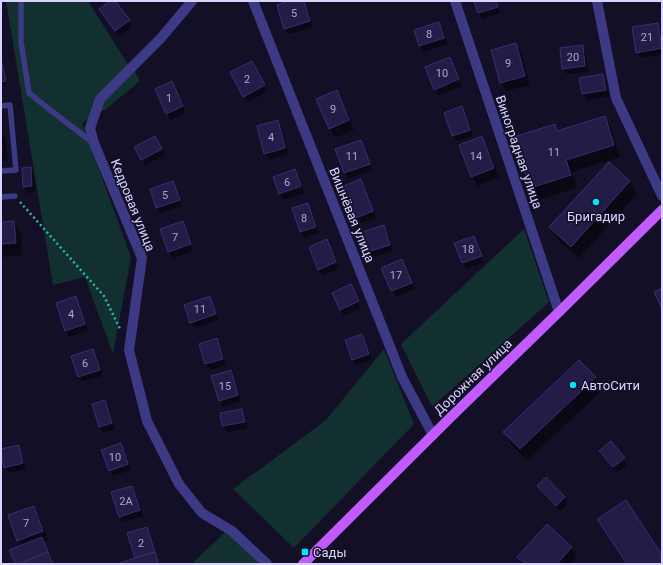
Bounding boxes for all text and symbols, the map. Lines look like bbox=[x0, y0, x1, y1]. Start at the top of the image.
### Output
house number: 5 bbox=[291, 7, 297, 20]
house number: 8 bbox=[426, 28, 432, 41]
house number: 21 bbox=[641, 31, 653, 44]
house number: 20 bbox=[567, 51, 579, 64]
house number: 9 bbox=[505, 57, 511, 70]
house number: 10 bbox=[436, 67, 448, 80]
house number: 2 bbox=[244, 73, 250, 86]
house number: 1 bbox=[166, 92, 172, 105]
street label: Виноградная улица bbox=[493, 93, 545, 211]
house number: 9 bbox=[330, 103, 336, 116]
house number: 4 bbox=[268, 131, 274, 144]
house number: 11 bbox=[548, 146, 560, 159]
house number: 11 bbox=[346, 150, 358, 163]
house number: 14 bbox=[470, 150, 482, 163]
street label: Кедровая улица bbox=[108, 157, 158, 253]
street label: Вишнёвая улица bbox=[326, 165, 378, 265]
house number: 6 bbox=[284, 176, 290, 189]
house number: 5 bbox=[162, 189, 168, 202]
marker: Бригадир bbox=[591, 197, 601, 207]
place label: Бригадир bbox=[567, 209, 625, 224]
house number: 8 bbox=[301, 212, 307, 225]
house number: 7 bbox=[172, 231, 178, 244]
house number: 18 bbox=[462, 243, 474, 256]
house number: 17 bbox=[390, 269, 402, 282]
house number: 11 bbox=[194, 303, 206, 316]
house number: 4 bbox=[68, 308, 74, 321]
street label: Дорожная улица bbox=[431, 336, 515, 418]
house number: 6 bbox=[82, 357, 88, 370]
place label: АвтоСити bbox=[581, 378, 640, 393]
house number: 15 bbox=[219, 380, 231, 393]
marker: АвтоСити bbox=[568, 380, 578, 390]
house number: 10 bbox=[109, 451, 121, 464]
house number: 2А bbox=[119, 495, 134, 508]
house number: 7 bbox=[23, 517, 29, 530]
house number: 2 bbox=[138, 537, 144, 550]
place label: Сады bbox=[313, 545, 346, 560]
marker: Сады bbox=[300, 547, 310, 557]

